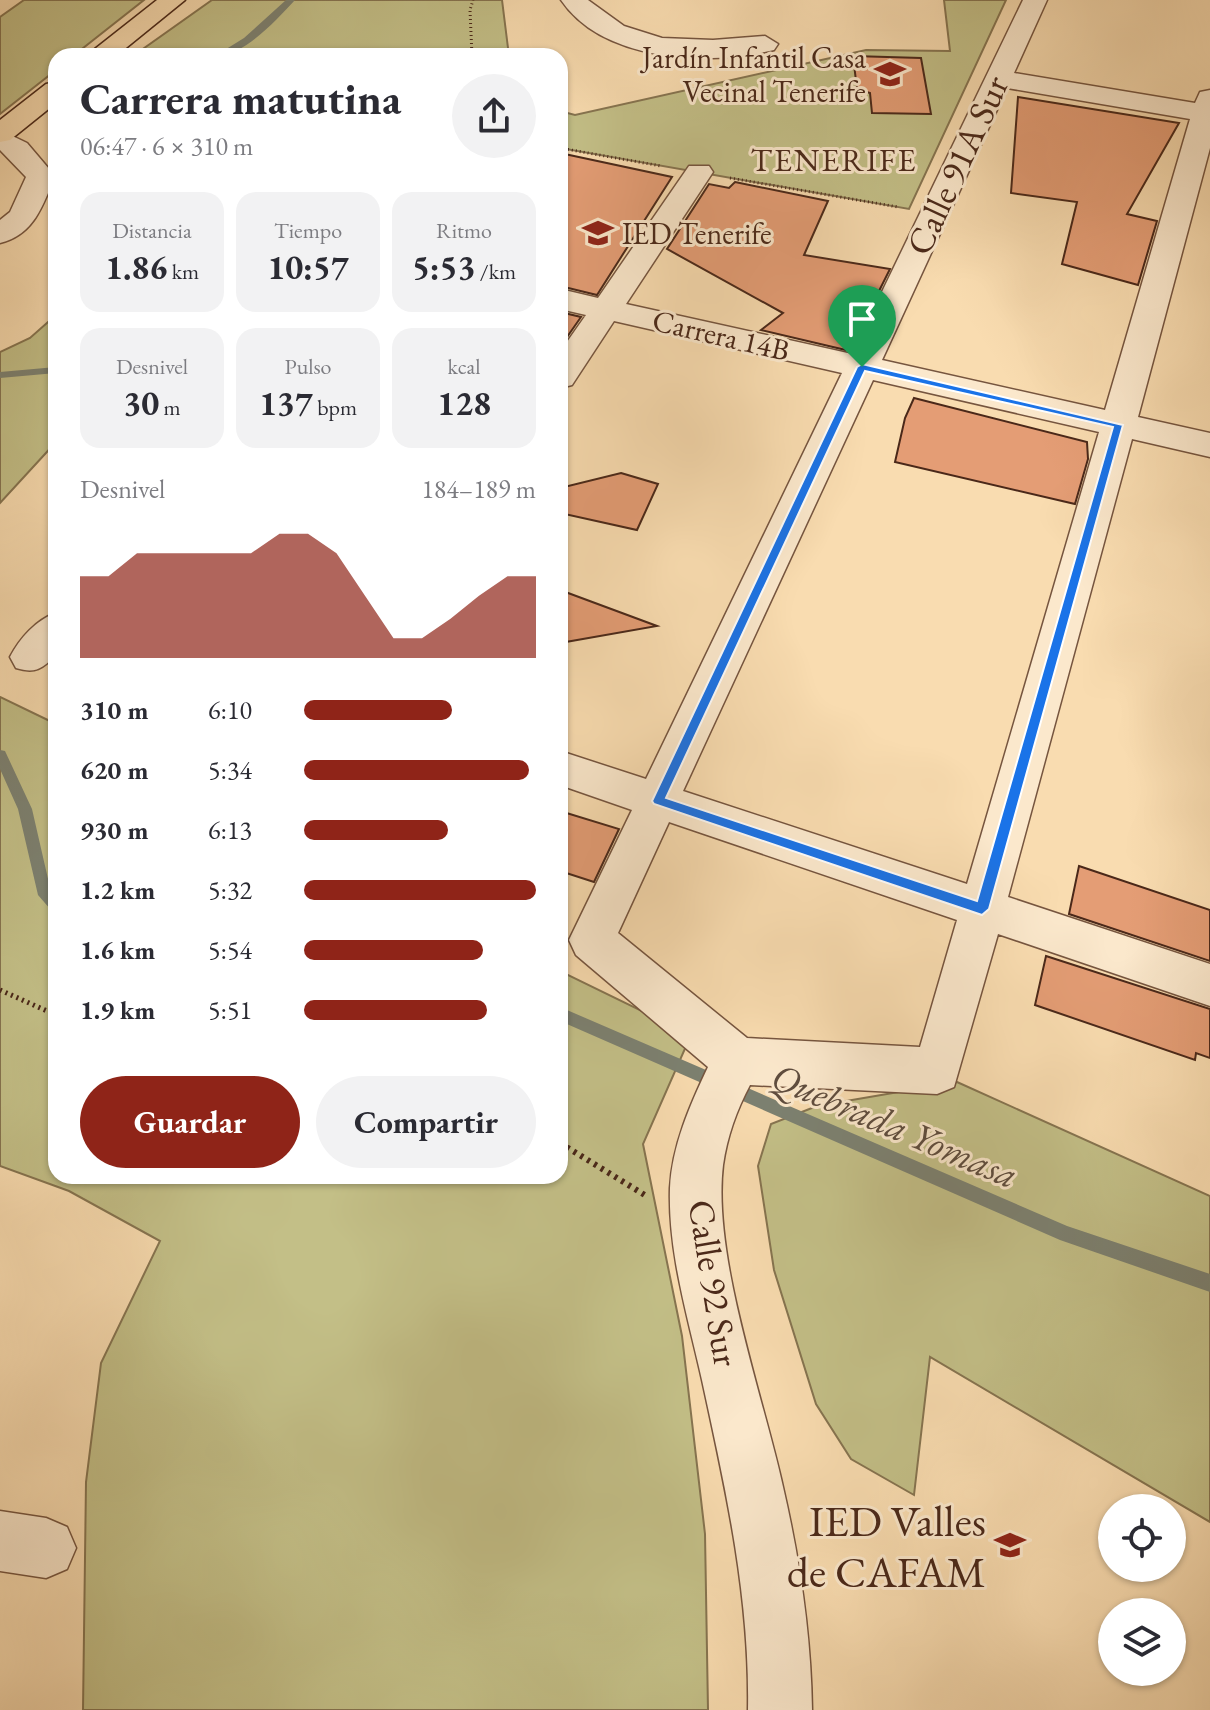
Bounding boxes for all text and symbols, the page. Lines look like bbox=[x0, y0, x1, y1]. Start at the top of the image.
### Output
place label: Jardín Infantil Casa Vecinal Tenerife bbox=[639, 38, 866, 111]
school or university icon: Jardín Infantil Casa Vecinal Tenerife bbox=[873, 57, 907, 91]
street label: Calle 91A Sur bbox=[895, 68, 1019, 262]
text: Carrera matutina bbox=[80, 70, 401, 127]
button: share bbox=[452, 74, 536, 158]
text: 06:47 · 6 × 310 m bbox=[80, 129, 253, 163]
district label: TENERIFE bbox=[750, 139, 918, 181]
place label: IED Tenerife bbox=[622, 214, 772, 253]
text: Distancia bbox=[112, 216, 192, 245]
text: Tiempo bbox=[274, 216, 342, 245]
text: Ritmo bbox=[436, 216, 492, 245]
school or university icon: IED Tenerife bbox=[581, 216, 615, 250]
text: 1.86 bbox=[105, 245, 167, 289]
text: 10:57 bbox=[267, 245, 349, 289]
text: 5:53 bbox=[412, 245, 475, 289]
text: km bbox=[167, 257, 199, 286]
text: /km bbox=[475, 257, 516, 286]
pin bbox=[828, 285, 896, 367]
icon: arrive bbox=[840, 297, 884, 341]
street label: Carrera 14B bbox=[649, 300, 793, 370]
text: Desnivel bbox=[116, 352, 188, 381]
text: Pulso bbox=[284, 352, 332, 381]
text: kcal bbox=[447, 352, 481, 381]
text: 30 bbox=[123, 381, 159, 425]
text: 137 bbox=[259, 381, 313, 425]
text: 128 bbox=[437, 381, 491, 425]
text: m bbox=[159, 393, 181, 422]
text: bpm bbox=[313, 393, 357, 422]
text: Desnivel bbox=[80, 472, 165, 506]
text: 184–189 m bbox=[421, 472, 536, 506]
text: 310 m bbox=[80, 693, 148, 727]
text: 6:10 bbox=[208, 693, 252, 727]
text: 620 m bbox=[80, 753, 148, 787]
text: 5:34 bbox=[208, 753, 252, 787]
text: 930 m bbox=[80, 813, 148, 847]
text: 6:13 bbox=[208, 813, 252, 847]
text: 1.2 km bbox=[80, 873, 155, 907]
text: 5:32 bbox=[208, 873, 252, 907]
text: 1.6 km bbox=[80, 933, 155, 967]
text: 5:54 bbox=[208, 933, 252, 967]
text: 1.9 km bbox=[80, 993, 155, 1027]
text: 5:51 bbox=[208, 993, 252, 1027]
water label: Quebrada Yomasa bbox=[764, 1051, 1026, 1199]
button: Guardar bbox=[80, 1076, 300, 1168]
button: Compartir bbox=[316, 1076, 536, 1168]
street label: Calle 92 Sur bbox=[678, 1196, 750, 1370]
place label: IED Valles de CAFAM bbox=[787, 1492, 986, 1600]
map controls bbox=[1098, 1494, 1186, 1686]
button: locate bbox=[1098, 1494, 1186, 1582]
school or university icon: IED Valles de CAFAM bbox=[993, 1528, 1027, 1562]
button: layers bbox=[1098, 1598, 1186, 1686]

